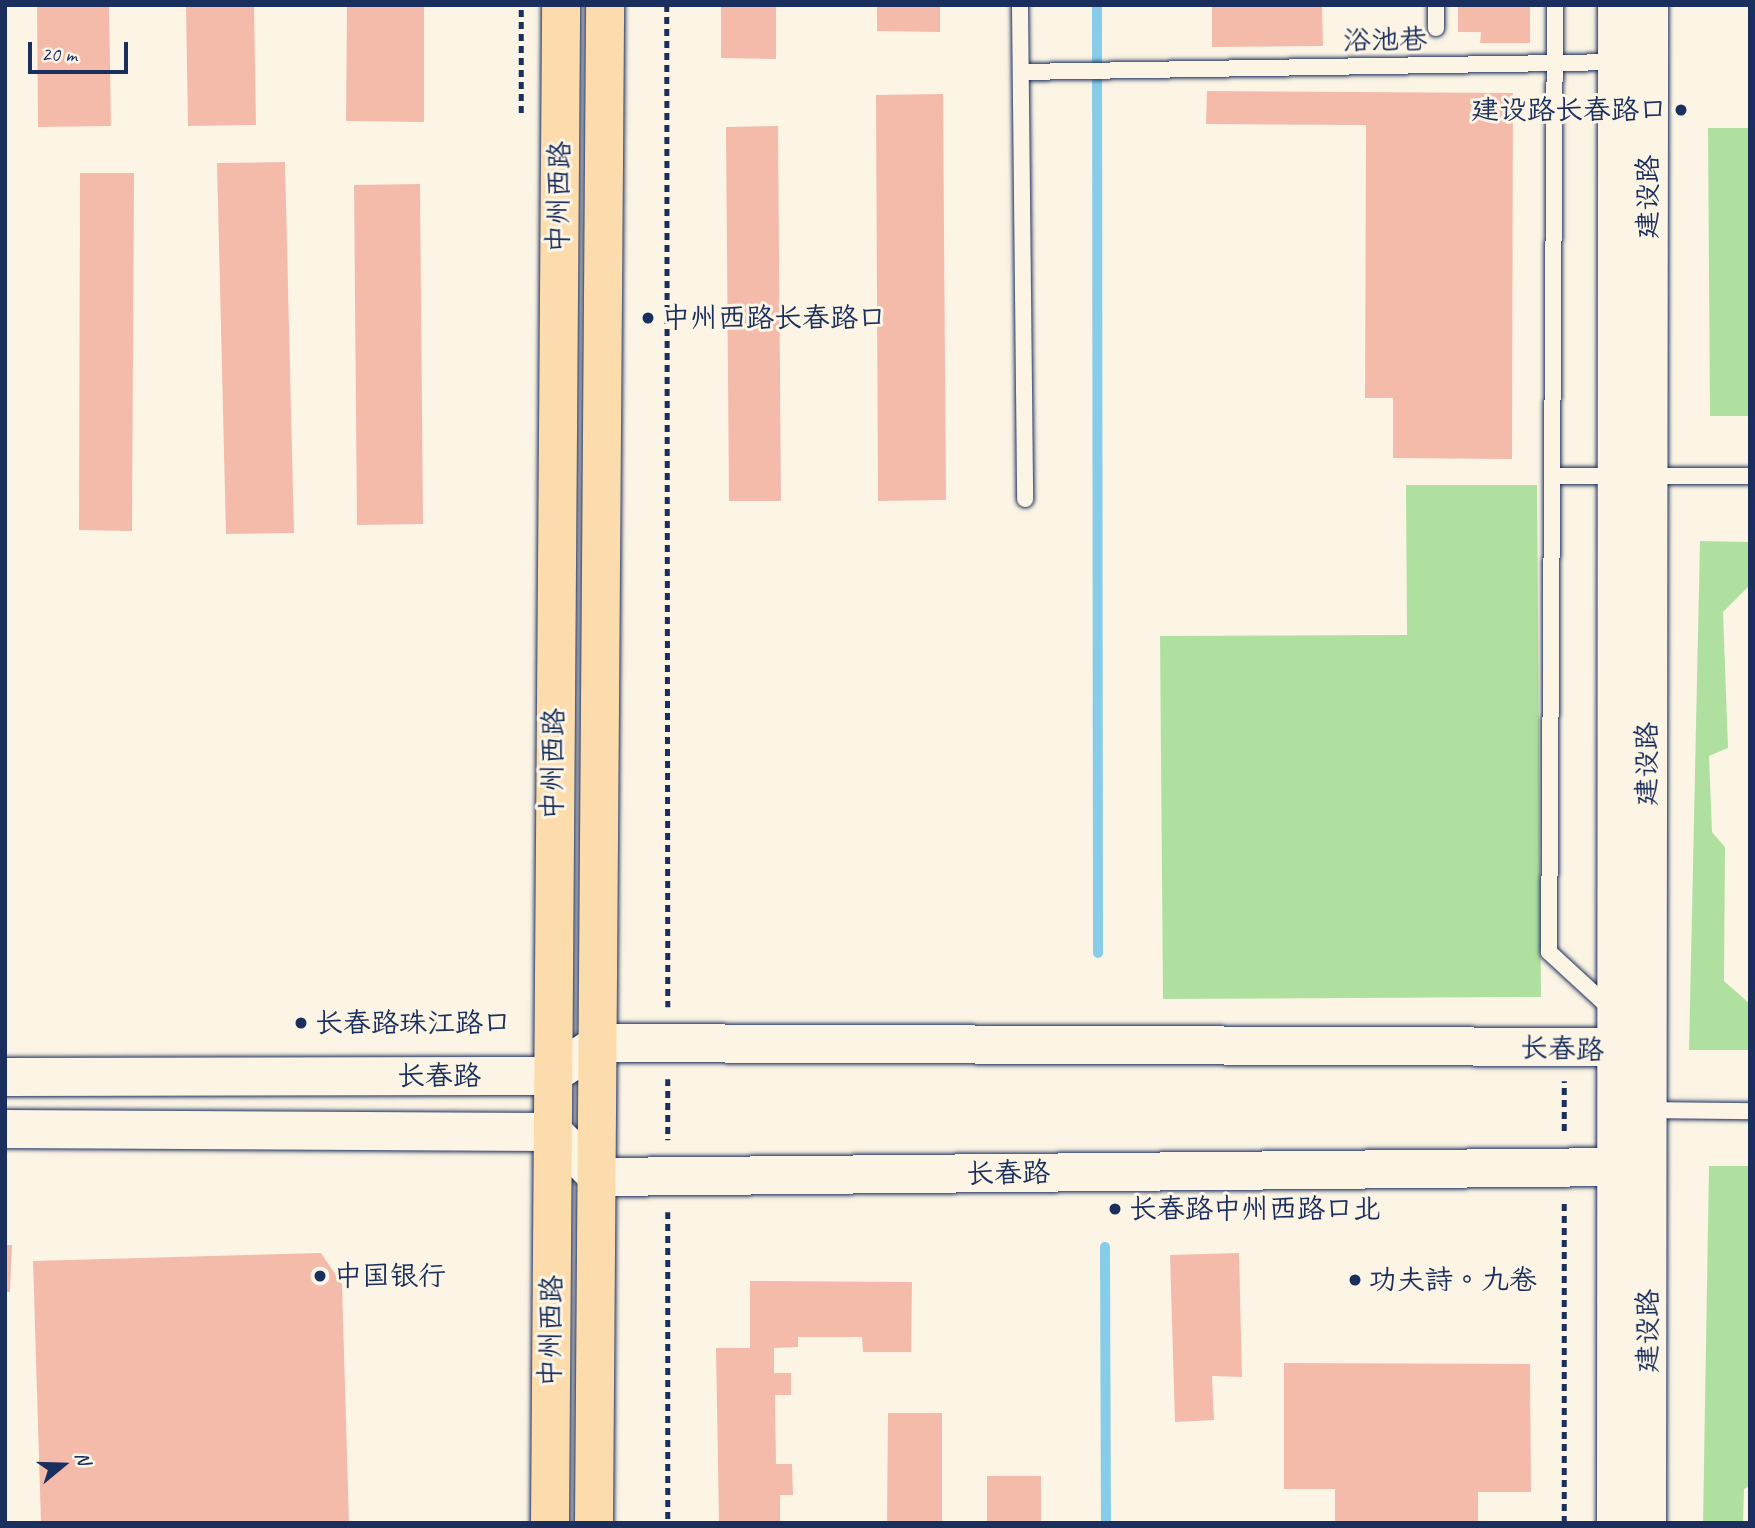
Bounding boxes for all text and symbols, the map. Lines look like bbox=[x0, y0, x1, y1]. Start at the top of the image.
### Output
street label: 浴池巷 bbox=[1343, 22, 1427, 58]
scale bar bbox=[32, 28, 131, 72]
text: 20 m bbox=[41, 41, 77, 67]
place label: 建设路长春路口 bbox=[1471, 93, 1667, 127]
marker: 建设路长春路口 bbox=[1673, 102, 1689, 118]
street label: 中州西路 bbox=[541, 141, 577, 253]
street label: 建设路 bbox=[1631, 155, 1665, 239]
place label: 中州西路长春路口 bbox=[662, 301, 886, 335]
marker: 中州西路长春路口 bbox=[640, 310, 656, 326]
street label: 中州西路 bbox=[535, 708, 571, 820]
street label: 建设路 bbox=[1630, 722, 1664, 806]
place label: 长春路珠江路口 bbox=[315, 1006, 511, 1040]
marker: 长春路珠江路口 bbox=[293, 1015, 309, 1031]
street label: 长春路 bbox=[1519, 1031, 1605, 1067]
street label: 长春路 bbox=[397, 1059, 481, 1093]
street label: 长春路 bbox=[966, 1155, 1050, 1191]
place label: 长春路中州西路口北 bbox=[1129, 1192, 1381, 1226]
marker: 长春路中州西路口北 bbox=[1107, 1201, 1123, 1217]
place label: 中国银行 bbox=[334, 1259, 446, 1293]
place label: 功夫詩。九卷 bbox=[1369, 1263, 1537, 1297]
marker: 中国银行 bbox=[312, 1268, 328, 1284]
marker: 功夫詩。九卷 bbox=[1347, 1272, 1363, 1288]
street label: 中州西路 bbox=[533, 1275, 569, 1387]
street label: 建设路 bbox=[1631, 1289, 1665, 1373]
north arrow bbox=[28, 1430, 98, 1500]
text: N bbox=[70, 1449, 96, 1468]

